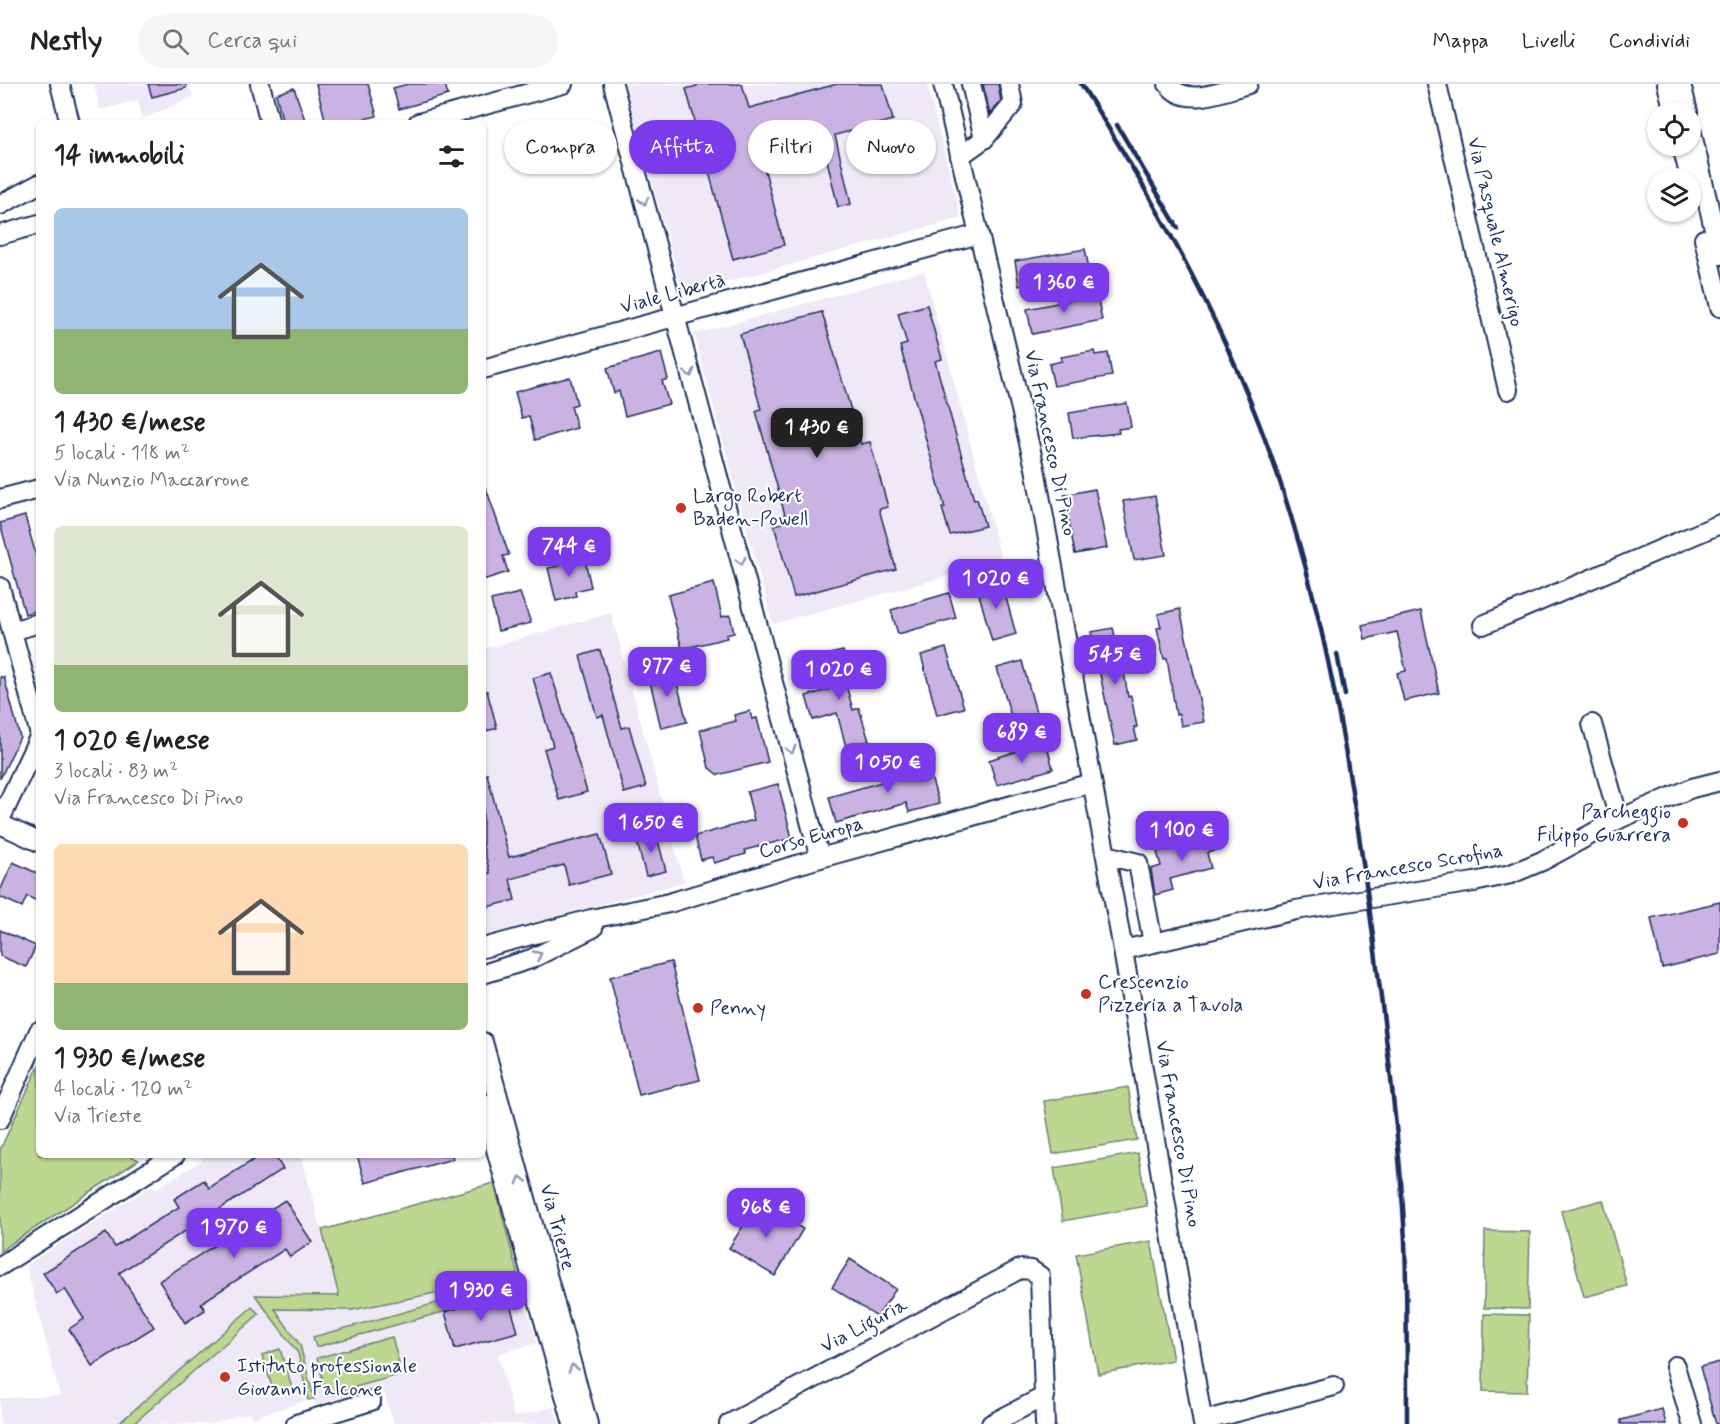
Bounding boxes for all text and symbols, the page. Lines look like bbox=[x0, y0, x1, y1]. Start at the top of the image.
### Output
search box bbox=[138, 14, 558, 68]
text: Nestly bbox=[30, 23, 102, 60]
icon: search bbox=[159, 25, 192, 58]
text: Cerca qui bbox=[207, 27, 297, 55]
text: Mappa bbox=[1433, 27, 1489, 55]
text: Livelli bbox=[1522, 27, 1576, 55]
text: Condividi bbox=[1609, 27, 1690, 55]
map controls bbox=[1647, 102, 1701, 222]
button: locate bbox=[1647, 102, 1701, 156]
chip: Compra bbox=[504, 120, 617, 174]
chip: Affitta bbox=[629, 120, 736, 174]
chip: Filtri bbox=[748, 120, 834, 174]
chip: Nuovo bbox=[846, 120, 936, 174]
street label: Via Pasquale Almerigo bbox=[1460, 135, 1530, 329]
text: 14 immobili bbox=[54, 139, 184, 173]
icon: filters bbox=[435, 140, 468, 173]
button: layers bbox=[1647, 168, 1701, 222]
one-way arrow bbox=[637, 196, 649, 206]
icon: home bbox=[207, 247, 315, 355]
pin: 1 360 € bbox=[1009, 263, 1119, 314]
street label: Viale Libertà bbox=[617, 267, 729, 321]
text: 1 360 € bbox=[1033, 269, 1095, 296]
street label: Via Francesco Di Pino bbox=[1017, 348, 1083, 538]
one-way arrow bbox=[683, 367, 695, 378]
text: 1 430 €/mese bbox=[54, 406, 206, 440]
pin: 1 430 € bbox=[762, 408, 872, 459]
text: 1 430 € bbox=[785, 414, 849, 441]
text: 5 locali · 118 m² bbox=[54, 440, 189, 467]
text: Via Nunzio Maccarrone bbox=[54, 467, 250, 494]
place label: Largo Robert Baden-Powell bbox=[693, 483, 809, 533]
marker: Largo Robert Baden-Powell bbox=[674, 501, 688, 515]
pin: 744 € bbox=[527, 527, 611, 578]
text: 744 € bbox=[542, 533, 596, 560]
one-way arrow bbox=[734, 555, 746, 566]
pin: 1 020 € bbox=[941, 559, 1051, 610]
icon: home bbox=[207, 565, 315, 673]
text: 1 020 € bbox=[962, 565, 1030, 592]
pin: 545 € bbox=[1073, 635, 1157, 686]
text: 545 € bbox=[1088, 641, 1142, 668]
pin: 977 € bbox=[625, 647, 709, 698]
pin: 1 020 € bbox=[784, 650, 894, 701]
text: 977 € bbox=[642, 653, 692, 680]
text: 1 020 € bbox=[805, 656, 873, 683]
pin: 689 € bbox=[980, 713, 1064, 764]
text: 689 € bbox=[997, 719, 1047, 746]
text: 1 020 €/mese bbox=[54, 724, 210, 758]
pin: 1 050 € bbox=[833, 743, 943, 794]
one-way arrow bbox=[784, 745, 797, 755]
text: 1 050 € bbox=[855, 749, 921, 776]
text: 3 locali · 83 m² bbox=[54, 758, 178, 785]
text: Via Francesco Di Pino bbox=[54, 785, 243, 812]
place label: Parcheggio Filippo Guarrera bbox=[1537, 799, 1671, 849]
pin: 1 650 € bbox=[596, 803, 706, 854]
text: 1 650 € bbox=[618, 809, 684, 836]
street label: Corso Europa bbox=[756, 810, 866, 866]
pin: 1 100 € bbox=[1127, 811, 1237, 862]
marker: Parcheggio Filippo Guarrera bbox=[1676, 816, 1690, 830]
text: 1 100 € bbox=[1150, 817, 1214, 844]
street label: Via Francesco Scrofina bbox=[1311, 837, 1505, 897]
icon: home bbox=[207, 883, 315, 991]
one-way arrow bbox=[532, 951, 543, 963]
place label: Crescenzio Pizzeria a Tavola bbox=[1098, 969, 1243, 1019]
marker: Crescenzio Pizzeria a Tavola bbox=[1079, 987, 1093, 1001]
place label: Penny bbox=[710, 995, 766, 1022]
marker: Penny bbox=[691, 1001, 705, 1015]
street label: Via Francesco Di Pino bbox=[1148, 1038, 1208, 1230]
text: 1 930 €/mese bbox=[54, 1042, 206, 1076]
text: 4 locali · 120 m² bbox=[54, 1076, 192, 1103]
text: Via Trieste bbox=[54, 1103, 142, 1130]
one-way arrow bbox=[516, 1175, 528, 1186]
street label: Via Trieste bbox=[533, 1181, 581, 1273]
pin: 968 € bbox=[724, 1188, 808, 1239]
text: 968 € bbox=[741, 1194, 791, 1221]
pin: 1 970 € bbox=[179, 1208, 289, 1259]
text: 1 970 € bbox=[200, 1214, 268, 1241]
pin: 1 930 € bbox=[426, 1271, 536, 1322]
text: 1 930 € bbox=[449, 1277, 513, 1304]
street label: Via Liguria bbox=[816, 1291, 914, 1362]
place label: Istituto professionale Giovanni Falcone bbox=[237, 1353, 417, 1403]
one-way arrow bbox=[568, 1363, 580, 1373]
marker: Istituto professionale Giovanni Falcone bbox=[218, 1370, 232, 1384]

